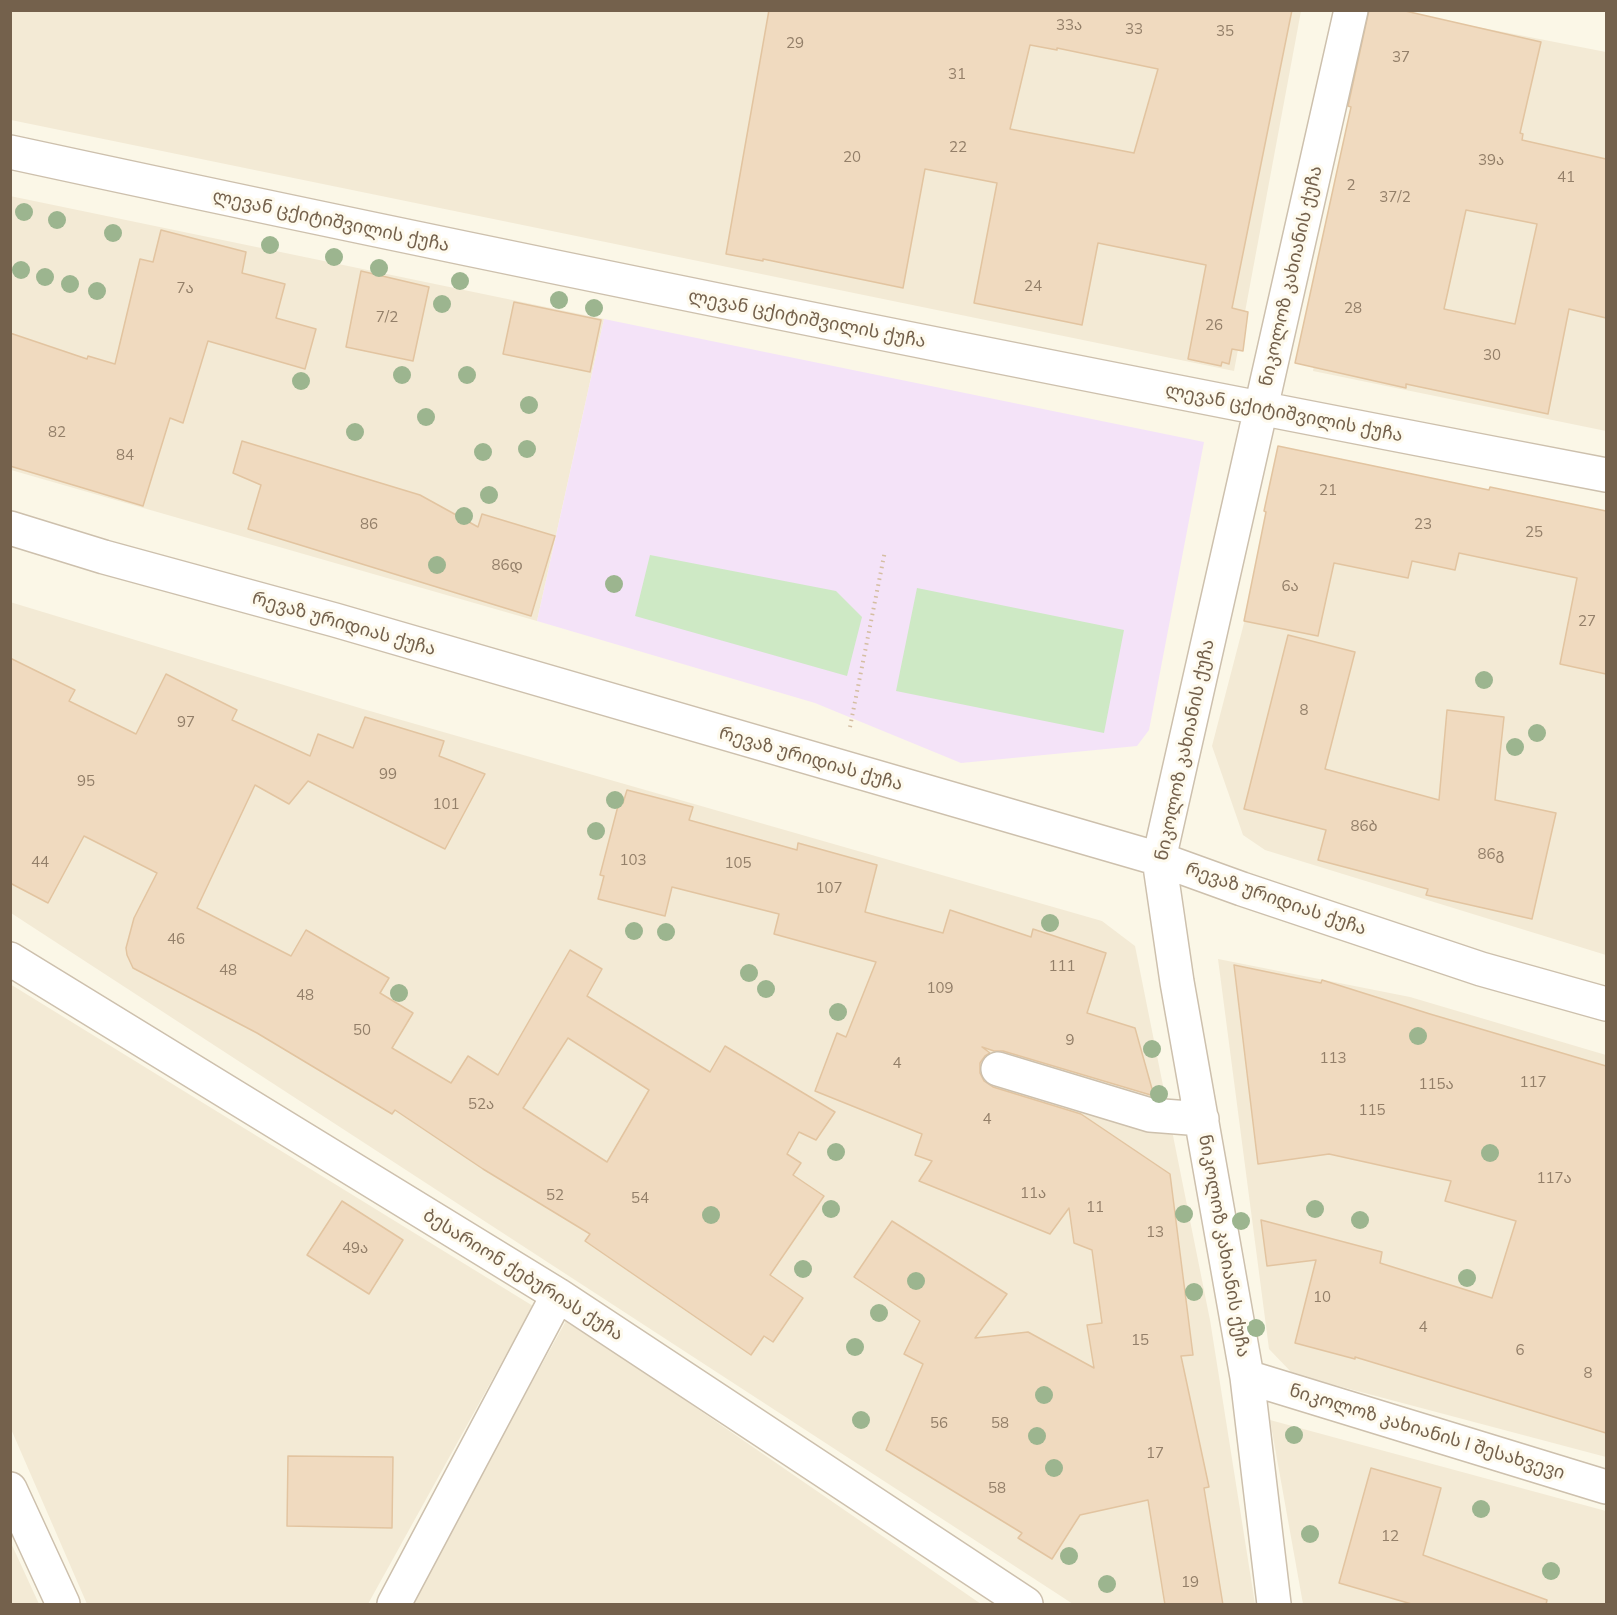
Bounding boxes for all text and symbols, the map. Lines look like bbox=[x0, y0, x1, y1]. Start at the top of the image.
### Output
house number: 33ა bbox=[1056, 16, 1082, 34]
house number: 33 bbox=[1125, 20, 1143, 38]
house number: 35 bbox=[1216, 22, 1234, 40]
house number: 29 bbox=[786, 34, 804, 52]
house number: 37 bbox=[1392, 48, 1410, 66]
house number: 31 bbox=[948, 65, 966, 83]
house number: 22 bbox=[949, 138, 967, 156]
house number: 20 bbox=[843, 148, 861, 166]
house number: 39ა bbox=[1478, 151, 1504, 169]
street label: ნიკოლოზ კახიანის ქუჩა bbox=[1255, 164, 1327, 388]
house number: 41 bbox=[1557, 168, 1575, 186]
house number: 2 bbox=[1347, 176, 1355, 194]
street label: ლევან ცქიტიშვილის ქუჩა bbox=[211, 185, 451, 257]
house number: 37/2 bbox=[1379, 188, 1411, 206]
house number: 24 bbox=[1024, 277, 1042, 295]
house number: 7ა bbox=[176, 279, 194, 297]
street label: ლევან ცქიტიშვილის ქუჩა bbox=[687, 285, 927, 353]
house number: 28 bbox=[1344, 299, 1362, 317]
house number: 7/2 bbox=[376, 308, 398, 326]
house number: 26 bbox=[1205, 316, 1223, 334]
house number: 30 bbox=[1483, 346, 1501, 364]
street label: ლევან ცქიტიშვილის ქუჩა bbox=[1164, 379, 1404, 447]
house number: 82 bbox=[48, 423, 66, 441]
house number: 84 bbox=[116, 446, 134, 464]
house number: 21 bbox=[1319, 481, 1337, 499]
house number: 86 bbox=[360, 515, 378, 533]
house number: 23 bbox=[1414, 515, 1432, 533]
house number: 25 bbox=[1525, 523, 1543, 541]
house number: 86დ bbox=[491, 556, 523, 574]
house number: 6ა bbox=[1281, 577, 1299, 595]
street label: რევაზ ურიდიას ქუჩა bbox=[250, 587, 438, 661]
house number: 27 bbox=[1578, 612, 1596, 630]
street label: ნიკოლოზ კახიანის ქუჩა bbox=[1151, 637, 1219, 863]
house number: 8 bbox=[1300, 701, 1308, 719]
house number: 97 bbox=[177, 713, 195, 731]
street label: რევაზ ურიდიას ქუჩა bbox=[717, 722, 905, 796]
house number: 99 bbox=[379, 765, 397, 783]
house number: 95 bbox=[77, 772, 95, 790]
house number: 101 bbox=[433, 795, 459, 813]
house number: 86ბ bbox=[1350, 817, 1378, 835]
house number: 86გ bbox=[1478, 845, 1504, 863]
house number: 103 bbox=[620, 851, 646, 869]
house number: 44 bbox=[31, 853, 49, 871]
house number: 105 bbox=[725, 854, 751, 872]
street label: რევაზ ურიდიას ქუჩა bbox=[1183, 858, 1369, 940]
house number: 107 bbox=[816, 879, 842, 897]
house number: 46 bbox=[167, 930, 185, 948]
house number: 111 bbox=[1049, 957, 1075, 975]
house number: 48 bbox=[219, 961, 237, 979]
house number: 109 bbox=[927, 979, 953, 997]
house number: 48 bbox=[296, 986, 314, 1004]
house number: 50 bbox=[353, 1021, 371, 1039]
house number: 9 bbox=[1066, 1031, 1074, 1049]
house number: 113 bbox=[1320, 1049, 1346, 1067]
house number: 4 bbox=[893, 1054, 901, 1072]
house number: 117 bbox=[1520, 1073, 1546, 1091]
house number: 115ა bbox=[1418, 1075, 1454, 1093]
house number: 52ა bbox=[468, 1095, 494, 1113]
house number: 115 bbox=[1359, 1101, 1385, 1119]
house number: 4 bbox=[983, 1110, 991, 1128]
street label: ნიკოლოზ კახიანის ქუჩა bbox=[1194, 1133, 1254, 1359]
house number: 117ა bbox=[1536, 1169, 1572, 1187]
house number: 11ა bbox=[1020, 1184, 1046, 1202]
house number: 52 bbox=[546, 1186, 564, 1204]
house number: 54 bbox=[631, 1189, 649, 1207]
house number: 11 bbox=[1086, 1198, 1104, 1216]
street label: ბესარიონ ქებურიას ქუჩა bbox=[419, 1204, 627, 1346]
house number: 13 bbox=[1146, 1223, 1164, 1241]
house number: 49ა bbox=[342, 1239, 368, 1257]
house number: 10 bbox=[1313, 1288, 1331, 1306]
house number: 4 bbox=[1419, 1318, 1427, 1336]
house number: 15 bbox=[1131, 1331, 1149, 1349]
house number: 6 bbox=[1516, 1341, 1524, 1359]
house number: 8 bbox=[1584, 1364, 1592, 1382]
street label: ნიკოლოზ კახიანის I შესახვევი bbox=[1287, 1380, 1567, 1484]
house number: 56 bbox=[930, 1414, 948, 1432]
house number: 58 bbox=[991, 1414, 1009, 1432]
house number: 17 bbox=[1146, 1444, 1164, 1462]
house number: 58 bbox=[988, 1479, 1006, 1497]
house number: 12 bbox=[1381, 1527, 1399, 1545]
house number: 19 bbox=[1181, 1573, 1199, 1591]

